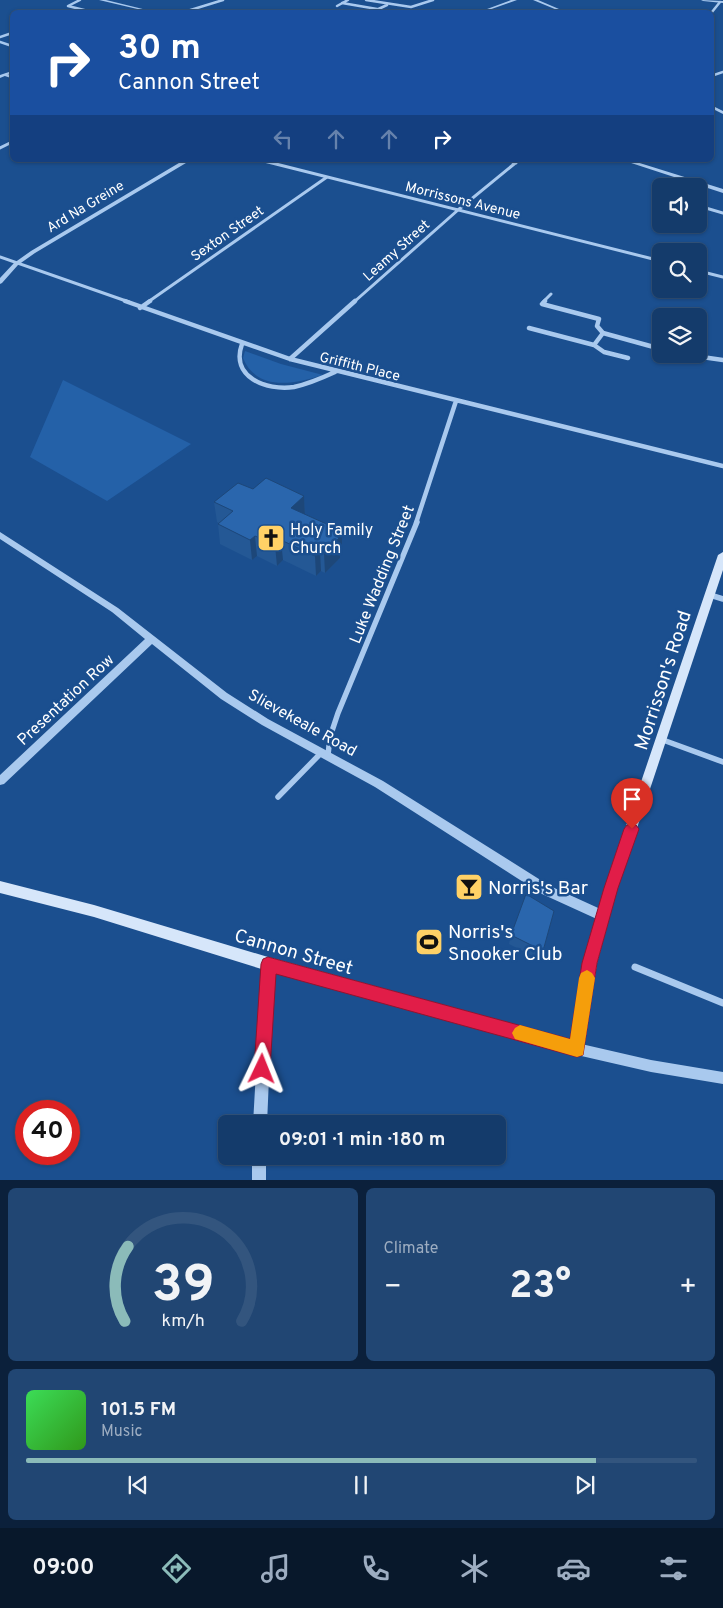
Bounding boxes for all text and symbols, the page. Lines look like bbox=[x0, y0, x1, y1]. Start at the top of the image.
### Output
text: 30 m bbox=[118, 27, 201, 71]
icon: right bbox=[35, 30, 100, 95]
text: Cannon Street bbox=[118, 70, 260, 97]
icon: left bbox=[269, 125, 297, 153]
icon: ahead bbox=[322, 125, 350, 153]
icon: ahead bbox=[375, 125, 403, 153]
icon: right bbox=[428, 125, 456, 153]
street label: Ard Na Greine bbox=[44, 178, 128, 237]
map controls bbox=[652, 178, 707, 363]
button: sound bbox=[652, 178, 707, 233]
street label: Morrissons Avenue bbox=[403, 179, 522, 224]
street label: Sexton Street bbox=[188, 203, 268, 266]
street label: Leamy Street bbox=[360, 217, 434, 286]
button: search bbox=[652, 243, 707, 298]
button: layers bbox=[652, 308, 707, 363]
street label: Griffith Place bbox=[318, 349, 402, 386]
street label: Luke Wadding Street bbox=[346, 502, 420, 647]
place label: Holy Family Church bbox=[290, 521, 373, 559]
church icon: Holy Family Church bbox=[256, 523, 286, 553]
street label: Morrisson's Road bbox=[630, 608, 698, 754]
street label: Presentation Row bbox=[14, 650, 119, 750]
street label: Slievekeale Road bbox=[244, 686, 360, 762]
pin bbox=[611, 778, 653, 829]
icon: arrive bbox=[618, 785, 646, 813]
bar icon: Norris's Bar bbox=[454, 872, 484, 902]
place label: Norris's Bar bbox=[488, 877, 589, 901]
place label: Norris's Snooker Club bbox=[448, 921, 562, 967]
street label: Cannon Street bbox=[231, 925, 356, 981]
sports icon: Norris's Snooker Club bbox=[414, 927, 444, 957]
position arrow bbox=[235, 1042, 287, 1094]
speed limit sign: 40 bbox=[15, 1100, 80, 1165]
text: 09:01 · 1 min · 180 m bbox=[279, 1128, 445, 1152]
text: Climate bbox=[384, 1239, 438, 1259]
text: 39 bbox=[151, 1254, 214, 1320]
text: 23° bbox=[509, 1263, 571, 1312]
text: − bbox=[384, 1270, 402, 1306]
text: + bbox=[679, 1270, 697, 1306]
text: km/h bbox=[161, 1310, 204, 1333]
text: 101.5 FM bbox=[101, 1398, 176, 1422]
text: Music bbox=[101, 1422, 142, 1442]
icon: previous bbox=[124, 1471, 152, 1499]
icon: pause bbox=[347, 1471, 375, 1499]
icon: next bbox=[571, 1471, 599, 1499]
icon: directions bbox=[159, 1551, 194, 1586]
icon: music bbox=[258, 1551, 293, 1586]
icon: phone bbox=[358, 1551, 393, 1586]
icon: climate bbox=[457, 1551, 492, 1586]
icon: car bbox=[556, 1551, 591, 1586]
icon: filters bbox=[656, 1551, 691, 1586]
text: 09:00 bbox=[32, 1555, 95, 1582]

